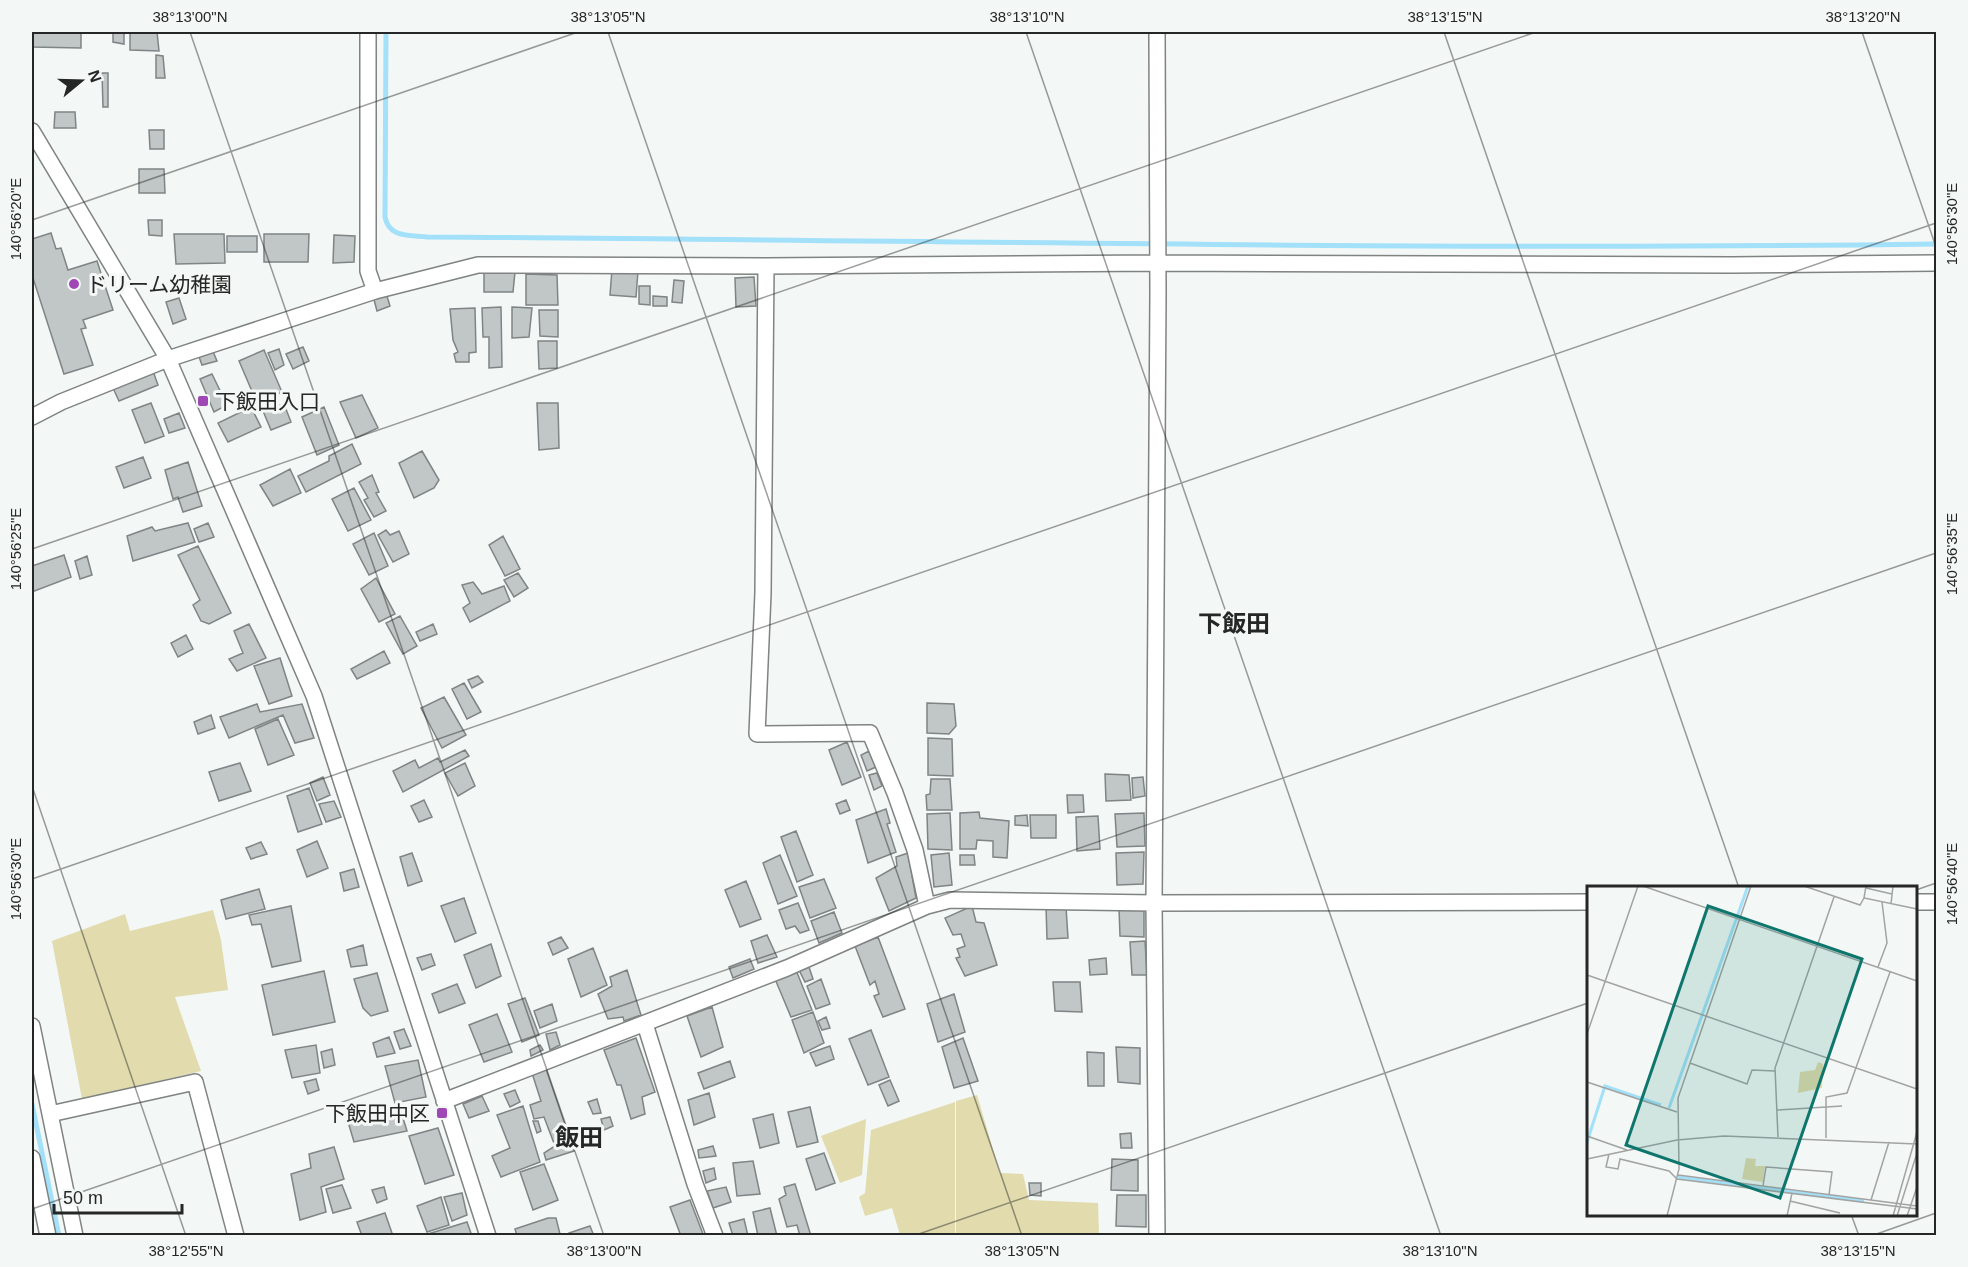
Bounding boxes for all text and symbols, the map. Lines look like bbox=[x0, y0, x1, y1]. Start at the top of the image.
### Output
text: 38°13'00"N bbox=[152, 8, 228, 25]
text: 38°13'05"N bbox=[570, 8, 646, 25]
text: 38°13'10"N bbox=[989, 8, 1065, 25]
text: 38°13'15"N bbox=[1407, 8, 1483, 25]
text: 38°13'20"N bbox=[1825, 8, 1901, 25]
north arrow bbox=[51, 51, 111, 111]
text: N bbox=[85, 68, 105, 85]
text: 140°56'20"E bbox=[7, 178, 24, 260]
text: 140°56'30"E bbox=[1943, 183, 1960, 265]
place label: ドリーム幼稚園 bbox=[86, 273, 232, 296]
marker: ドリーム幼稚園 bbox=[67, 277, 81, 291]
place label: 下飯田入口 bbox=[215, 390, 320, 413]
marker: 下飯田入口 bbox=[196, 394, 210, 408]
text: 140°56'25"E bbox=[7, 508, 24, 590]
text: 140°56'35"E bbox=[1943, 513, 1960, 595]
district label: 下飯田 bbox=[1198, 610, 1270, 637]
text: 140°56'30"E bbox=[7, 838, 24, 920]
text: 140°56'40"E bbox=[1943, 843, 1960, 925]
inset map bbox=[1587, 886, 1917, 1216]
place label: 下飯田中区 bbox=[325, 1102, 430, 1125]
marker: 下飯田中区 bbox=[435, 1106, 449, 1120]
district label: 飯田 bbox=[555, 1124, 603, 1151]
scale bar bbox=[54, 1177, 182, 1215]
text: 50 m bbox=[63, 1188, 103, 1208]
text: 38°12'55"N bbox=[148, 1242, 224, 1259]
text: 38°13'00"N bbox=[566, 1242, 642, 1259]
text: 38°13'05"N bbox=[984, 1242, 1060, 1259]
text: 38°13'10"N bbox=[1402, 1242, 1478, 1259]
text: 38°13'15"N bbox=[1820, 1242, 1896, 1259]

